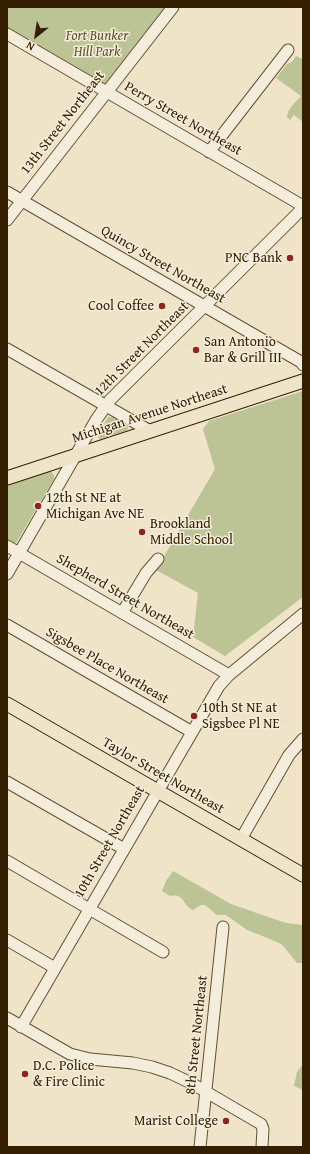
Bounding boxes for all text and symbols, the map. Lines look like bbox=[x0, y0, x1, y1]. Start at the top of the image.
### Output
north arrow bbox=[16, 16, 56, 56]
park label: Fort Bunker Hill Park bbox=[66, 28, 128, 60]
text: N bbox=[23, 38, 37, 55]
street label: 13th Street Northeast bbox=[17, 68, 109, 178]
street label: Perry Street Northeast bbox=[121, 79, 245, 159]
street label: Quincy Street Northeast bbox=[98, 222, 228, 308]
place label: PNC Bank bbox=[225, 250, 282, 266]
marker: PNC Bank bbox=[285, 253, 295, 263]
place label: Cool Coffee bbox=[88, 298, 154, 314]
street label: 12th Street Northeast bbox=[91, 298, 193, 400]
marker: Cool Coffee bbox=[157, 301, 167, 311]
place label: San Antonio Bar & Grill III bbox=[204, 334, 282, 366]
marker: San Antonio Bar & Grill III bbox=[191, 345, 201, 355]
street label: Michigan Avenue Northeast bbox=[70, 381, 230, 447]
place label: 12th St NE at Michigan Ave NE bbox=[46, 490, 144, 522]
marker: 12th St NE at Michigan Ave NE bbox=[33, 501, 43, 511]
place label: Brookland Middle School bbox=[150, 516, 233, 548]
marker: Brookland Middle School bbox=[137, 527, 147, 537]
street label: Shepherd Street Northeast bbox=[53, 551, 197, 643]
street label: Sigsbee Place Northeast bbox=[43, 624, 171, 708]
place label: 10th St NE at Sigsbee Pl NE bbox=[202, 700, 280, 732]
marker: 10th St NE at Sigsbee Pl NE bbox=[189, 711, 199, 721]
street label: Taylor Street Northeast bbox=[99, 734, 227, 818]
street label: 10th Street Northeast bbox=[71, 783, 149, 901]
street label: 8th Street Northeast bbox=[182, 975, 212, 1095]
place label: D.C. Police & Fire Clinic bbox=[33, 1058, 105, 1090]
marker: D.C. Police & Fire Clinic bbox=[20, 1069, 30, 1079]
place label: Marist College bbox=[134, 1113, 218, 1129]
marker: Marist College bbox=[221, 1116, 231, 1126]

